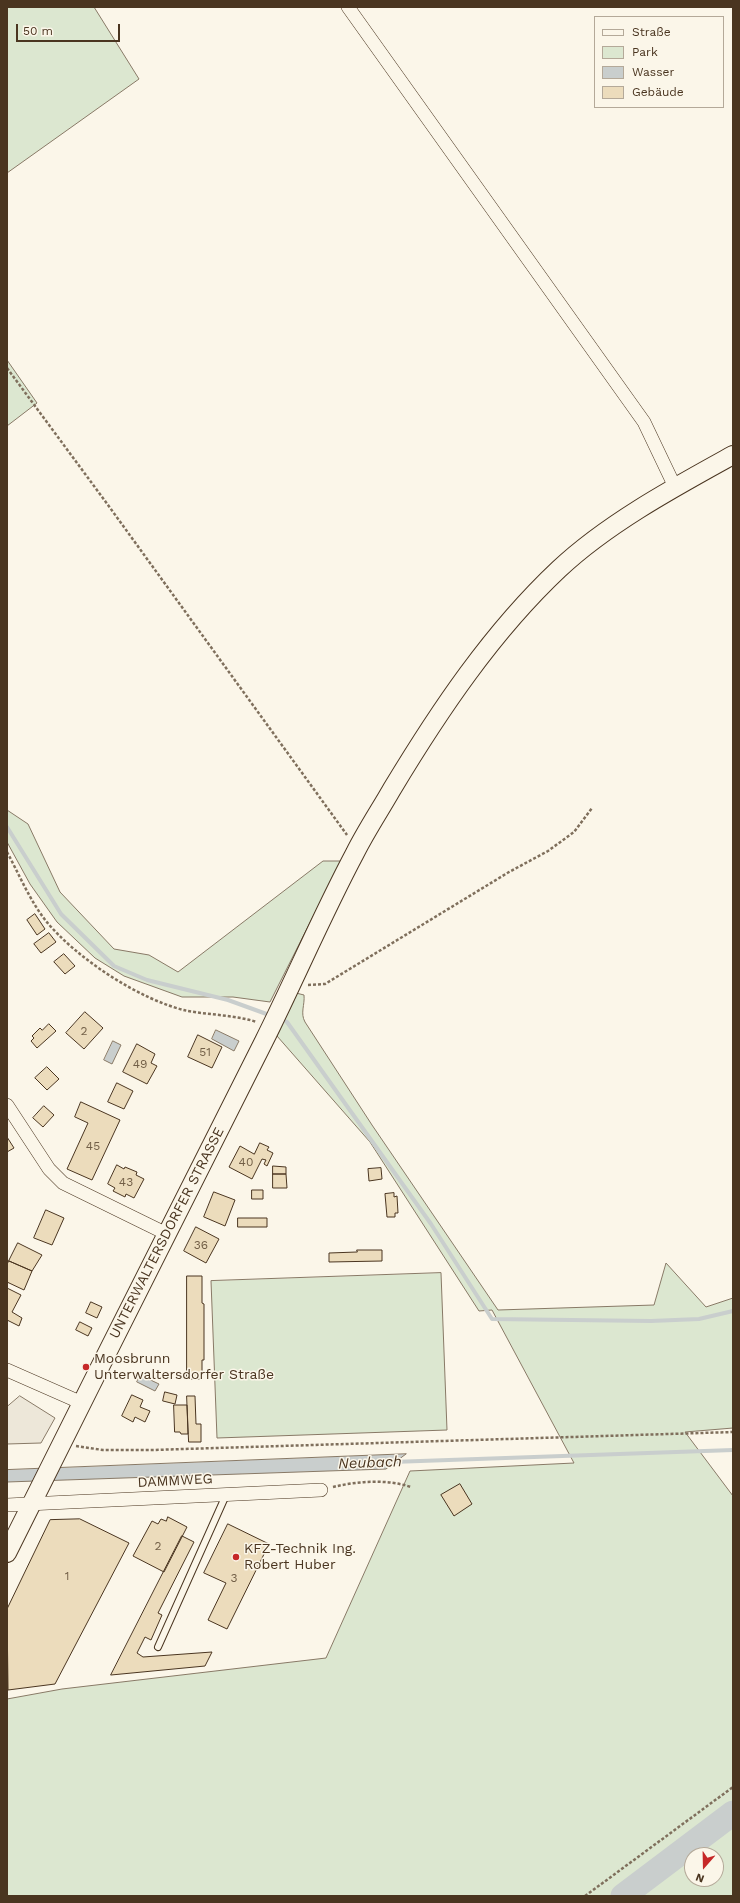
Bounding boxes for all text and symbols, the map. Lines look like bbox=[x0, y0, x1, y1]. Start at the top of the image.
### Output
scale bar bbox=[18, 16, 122, 42]
legend bbox=[594, 16, 724, 108]
text: 50 m bbox=[23, 24, 53, 38]
text: Straße bbox=[632, 25, 671, 39]
text: Park bbox=[632, 45, 658, 59]
text: Wasser bbox=[632, 65, 674, 79]
text: Gebäude bbox=[632, 85, 684, 99]
house number: 2 bbox=[81, 1024, 87, 1038]
house number: 51 bbox=[199, 1045, 211, 1059]
house number: 49 bbox=[133, 1057, 147, 1071]
street label: UNTERWALTERSDORFER STRASSE bbox=[106, 1125, 228, 1341]
house number: 45 bbox=[86, 1139, 100, 1153]
house number: 40 bbox=[239, 1155, 253, 1169]
house number: 43 bbox=[119, 1175, 133, 1189]
house number: 36 bbox=[194, 1238, 208, 1252]
place label: Moosbrunn Unterwaltersdorfer Straße bbox=[94, 1351, 274, 1384]
marker: Moosbrunn Unterwaltersdorfer Straße bbox=[81, 1362, 91, 1372]
water label: Neubach bbox=[338, 1453, 402, 1473]
street label: DAMMWEG bbox=[137, 1471, 213, 1491]
house number: 2 bbox=[155, 1539, 161, 1553]
place label: KFZ-Technik Ing. Robert Huber bbox=[244, 1541, 356, 1574]
marker: KFZ-Technik Ing. Robert Huber bbox=[231, 1552, 241, 1562]
house number: 1 bbox=[65, 1569, 69, 1583]
house number: 3 bbox=[231, 1571, 237, 1585]
north arrow bbox=[684, 1847, 724, 1887]
text: N bbox=[694, 1870, 706, 1885]

